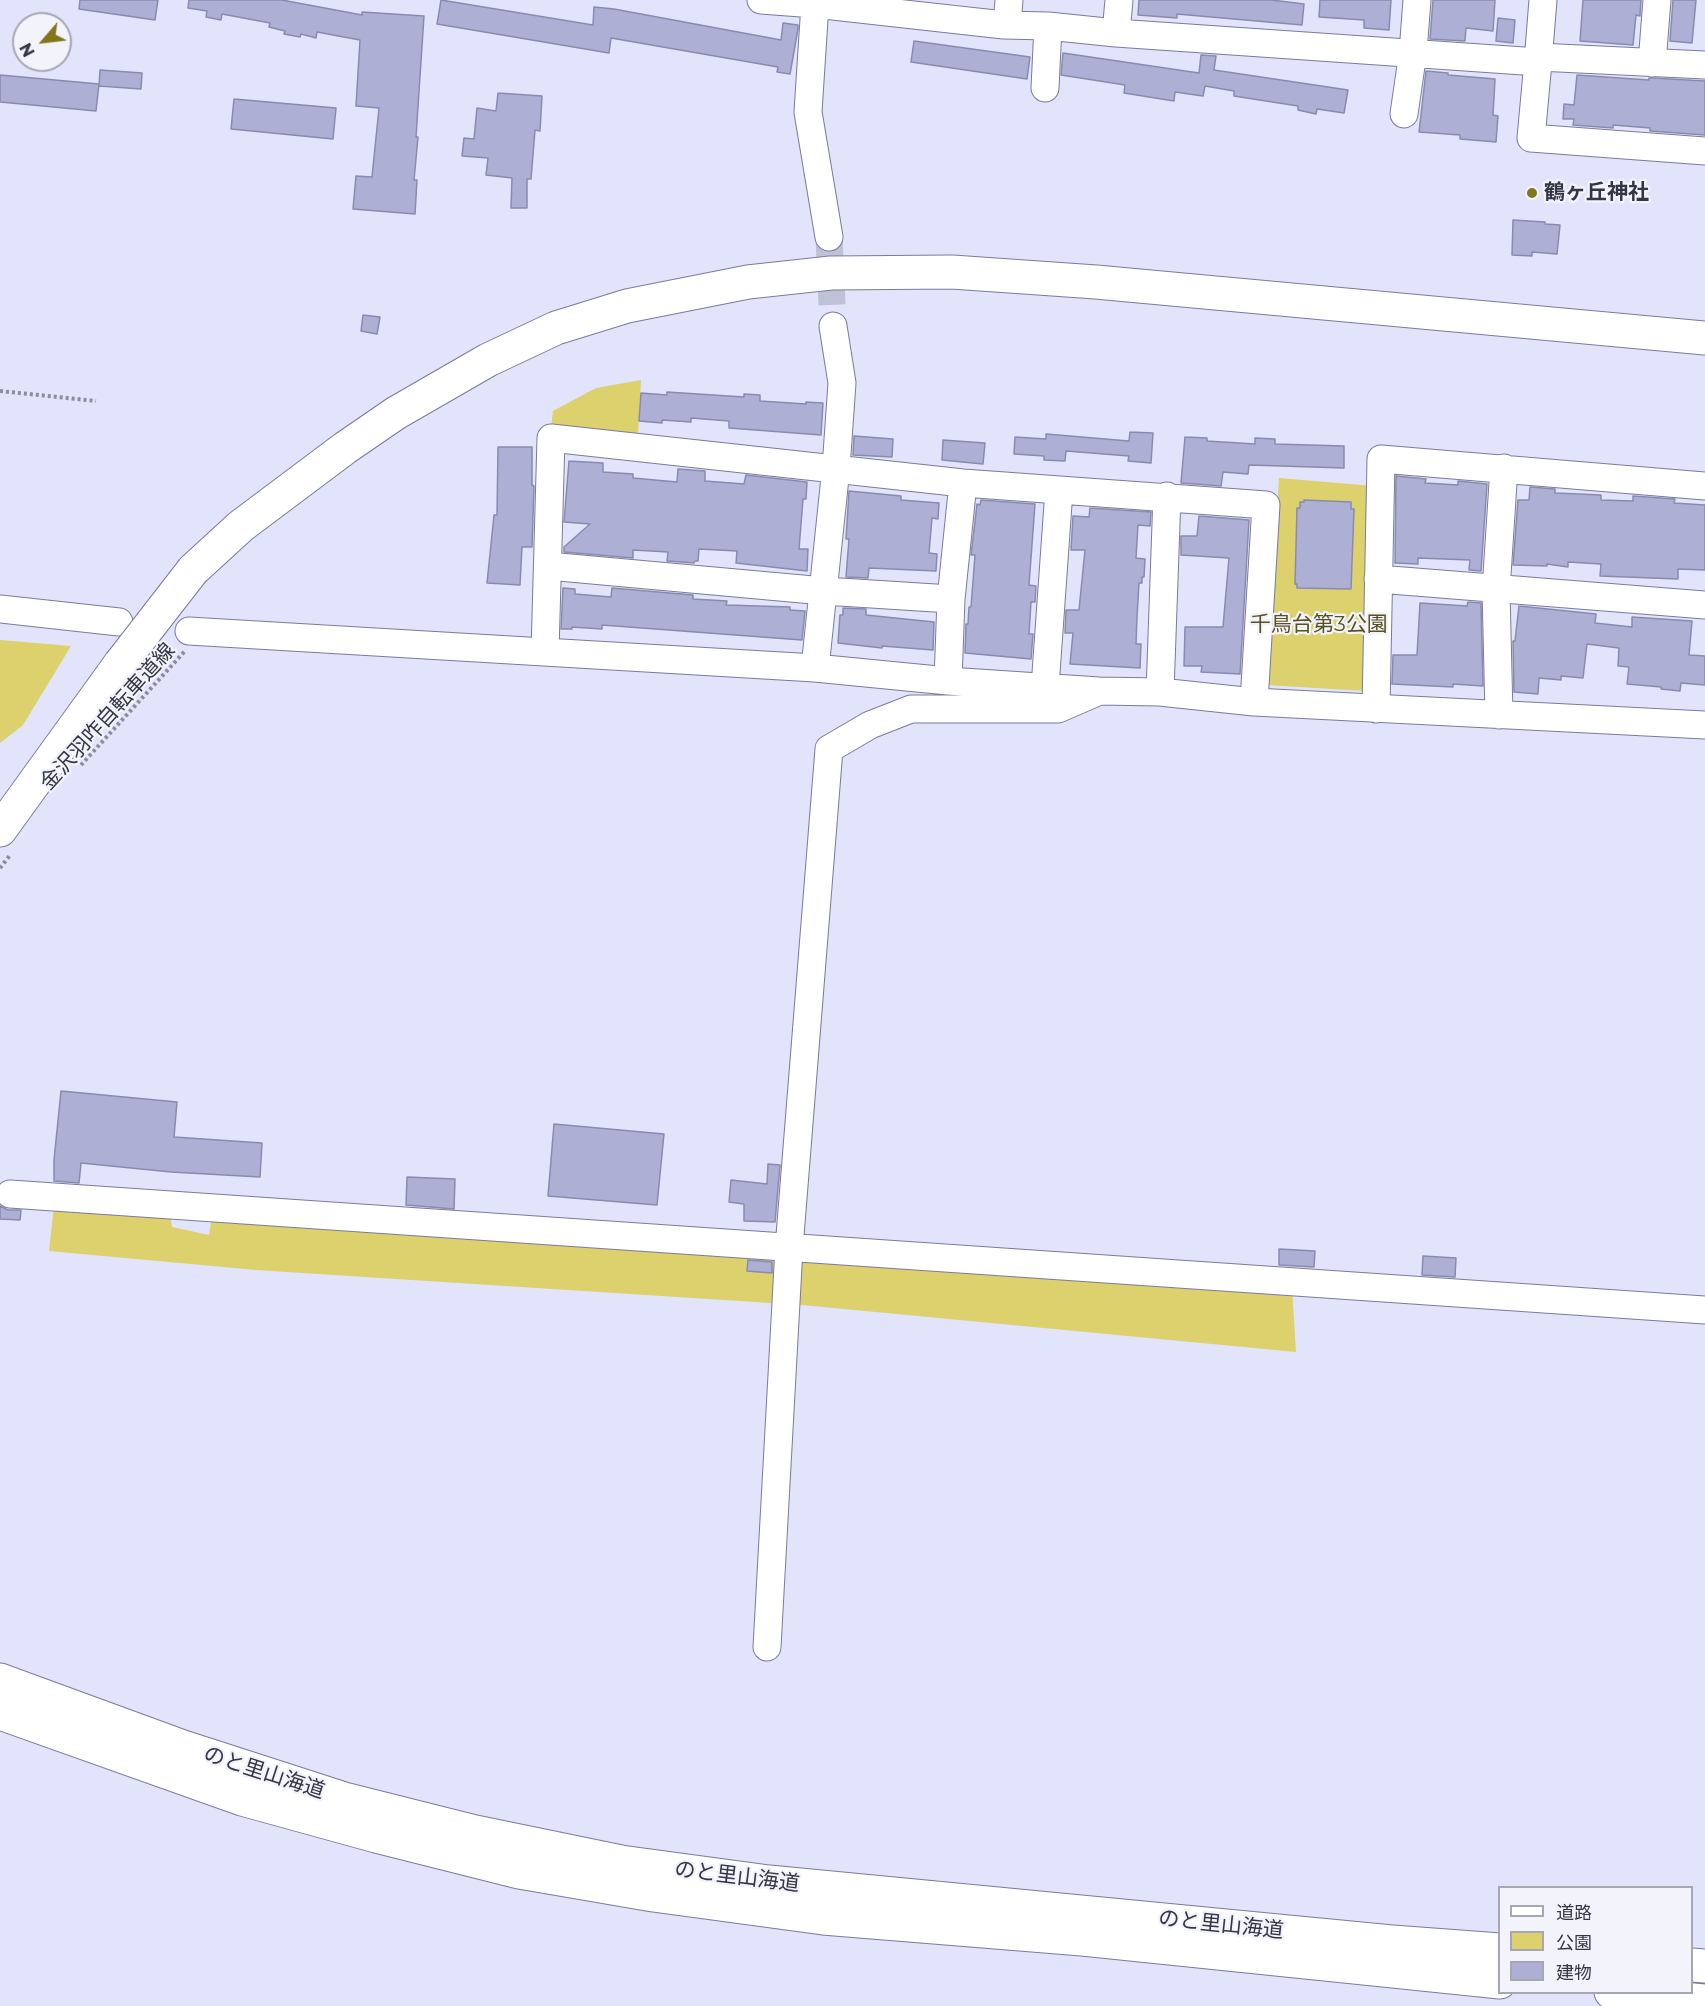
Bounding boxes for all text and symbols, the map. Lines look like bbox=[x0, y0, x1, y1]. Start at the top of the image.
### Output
north arrow bbox=[12, 12, 72, 72]
text: N bbox=[16, 40, 39, 60]
place label: 鶴ヶ丘神社 bbox=[1544, 180, 1649, 206]
marker: 鶴ヶ丘神社 bbox=[1525, 186, 1539, 200]
park label: 千鳥台第3公園 bbox=[1250, 612, 1388, 638]
street label: 金沢羽咋自転車道線 bbox=[35, 638, 181, 796]
street label: のと里山海道 bbox=[200, 1742, 328, 1804]
street label: のと里山海道 bbox=[673, 1857, 801, 1897]
legend bbox=[1498, 1886, 1693, 1994]
text: 道路 bbox=[1556, 1902, 1592, 1924]
street label: のと里山海道 bbox=[1157, 1906, 1285, 1944]
text: 公園 bbox=[1556, 1932, 1592, 1954]
text: 建物 bbox=[1556, 1962, 1592, 1984]

